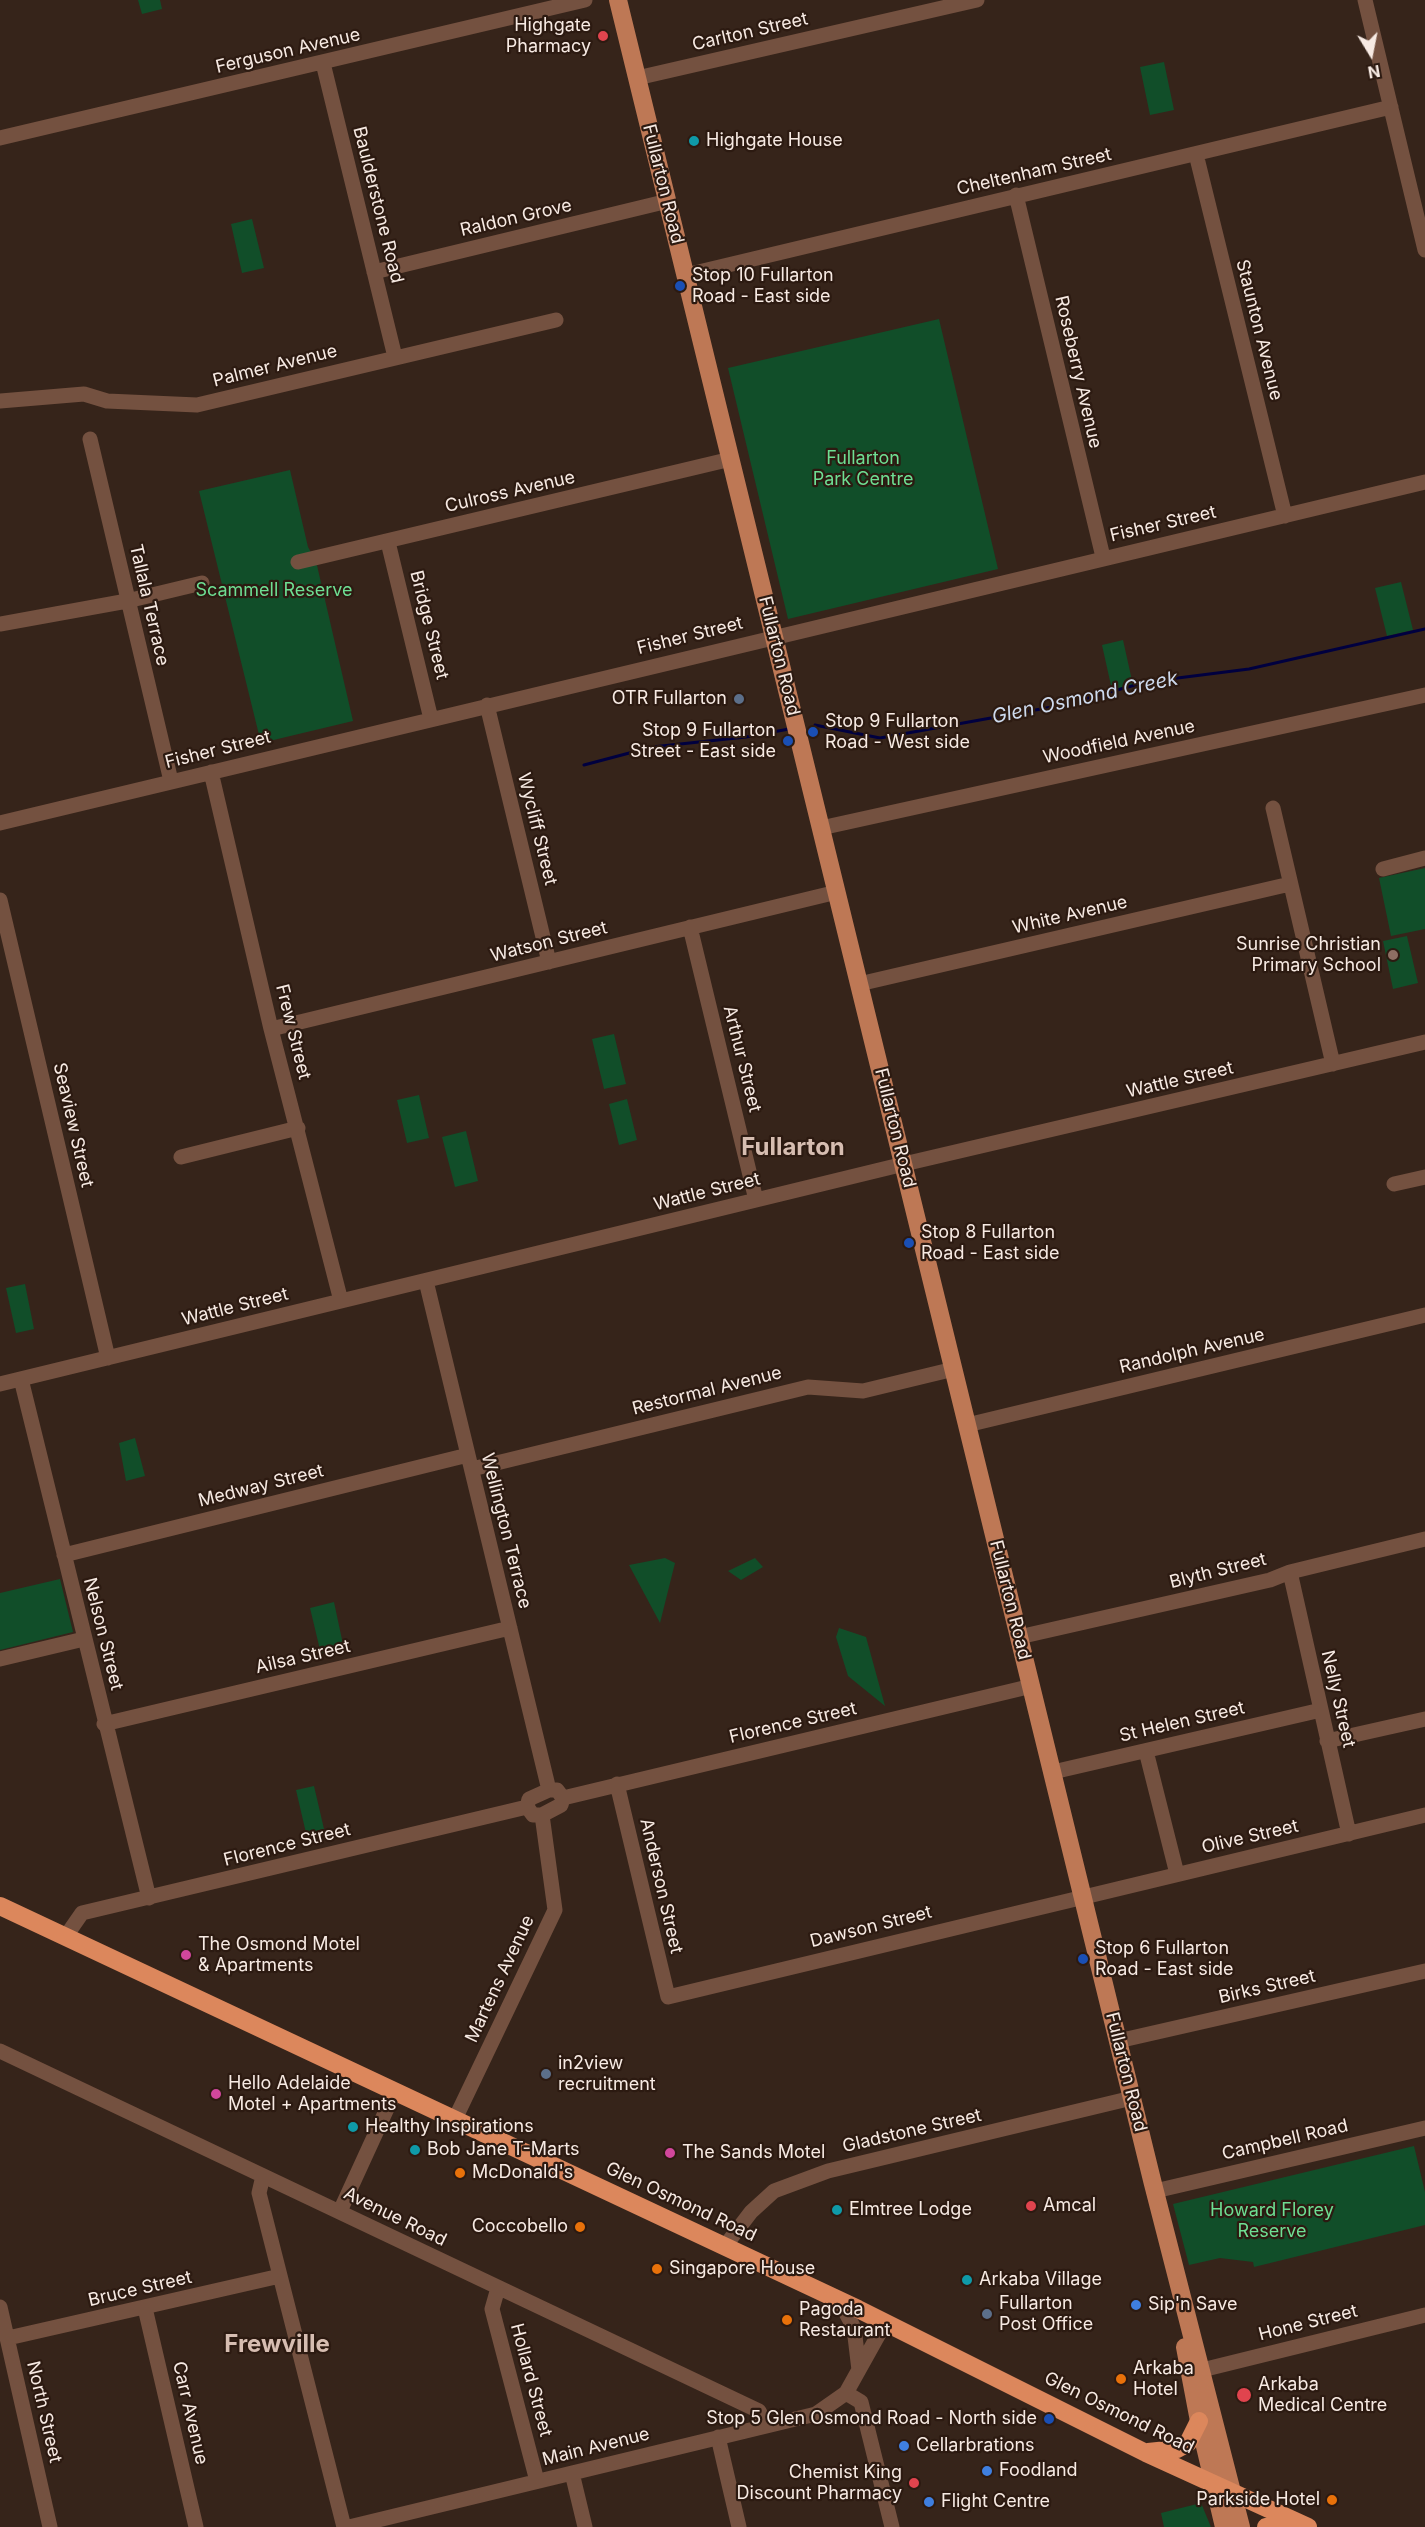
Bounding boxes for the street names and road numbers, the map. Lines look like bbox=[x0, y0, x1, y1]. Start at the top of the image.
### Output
street label: Carlton Street bbox=[690, 8, 810, 56]
street label: Ferguson Avenue bbox=[214, 24, 362, 78]
street label: Fullarton Road bbox=[638, 122, 688, 246]
street label: Baulderstone Road bbox=[348, 124, 408, 286]
street label: Cheltenham Street bbox=[955, 144, 1113, 200]
street label: Raldon Grove bbox=[458, 195, 574, 241]
street label: Staunton Avenue bbox=[1231, 257, 1287, 403]
street label: Roseberry Avenue bbox=[1050, 293, 1106, 451]
street label: Palmer Avenue bbox=[211, 340, 339, 392]
street label: Culross Avenue bbox=[443, 467, 577, 517]
street label: Fisher Street bbox=[1108, 501, 1218, 547]
street label: Tallala Terrace bbox=[125, 542, 173, 668]
street label: Bridge Street bbox=[405, 568, 453, 682]
street label: Fullarton Road bbox=[754, 594, 804, 718]
street label: Fisher Street bbox=[635, 612, 745, 660]
street label: Woodfield Avenue bbox=[1041, 715, 1197, 769]
street label: Fisher Street bbox=[163, 726, 273, 774]
street label: Wycliff Street bbox=[513, 771, 561, 887]
street label: White Avenue bbox=[1010, 891, 1130, 939]
street label: Watson Street bbox=[488, 917, 610, 967]
street label: Frew Street bbox=[271, 982, 315, 1082]
street label: Arthur Street bbox=[718, 1003, 766, 1115]
street label: Wattle Street bbox=[1124, 1057, 1236, 1103]
street label: Seaview Street bbox=[48, 1061, 98, 1189]
street label: Fullarton Road bbox=[870, 1066, 920, 1190]
street label: Wattle Street bbox=[652, 1168, 762, 1216]
street label: Wattle Street bbox=[180, 1283, 290, 1331]
street label: Randolph Avenue bbox=[1117, 1324, 1267, 1378]
street label: Restormal Avenue bbox=[630, 1362, 784, 1420]
street label: Wellington Terrace bbox=[476, 1451, 536, 1611]
street label: Medway Street bbox=[196, 1460, 326, 1512]
street label: Fullarton Road bbox=[985, 1538, 1035, 1662]
street label: Blyth Street bbox=[1167, 1549, 1269, 1593]
street label: Nelson Street bbox=[79, 1575, 127, 1693]
street label: Ailsa Street bbox=[253, 1636, 353, 1678]
street label: Nelly Street bbox=[1316, 1648, 1360, 1750]
street label: St Helen Street bbox=[1117, 1697, 1247, 1747]
street label: Florence Street bbox=[727, 1698, 859, 1748]
street label: Olive Street bbox=[1200, 1815, 1300, 1859]
street label: Anderson Street bbox=[635, 1816, 687, 1956]
street label: Florence Street bbox=[221, 1819, 353, 1871]
street label: Dawson Street bbox=[808, 1901, 934, 1953]
street label: Martens Avenue bbox=[461, 1912, 539, 2046]
street label: Birks Street bbox=[1217, 1965, 1317, 2009]
street label: Fullarton Road bbox=[1101, 2010, 1151, 2134]
street label: Gladstone Street bbox=[840, 2105, 984, 2157]
street label: Campbell Road bbox=[1220, 2115, 1350, 2165]
street label: Glen Osmond Road bbox=[602, 2158, 760, 2246]
street label: Avenue Road bbox=[340, 2183, 450, 2251]
street label: Bruce Street bbox=[86, 2267, 194, 2311]
street label: Hone Street bbox=[1256, 2300, 1360, 2346]
street label: Hollard Street bbox=[506, 2321, 556, 2439]
street label: North Street bbox=[22, 2359, 66, 2465]
street label: Carr Avenue bbox=[168, 2359, 212, 2467]
street label: Glen Osmond Road bbox=[1041, 2367, 1197, 2459]
street label: Main Avenue bbox=[540, 2423, 652, 2471]

